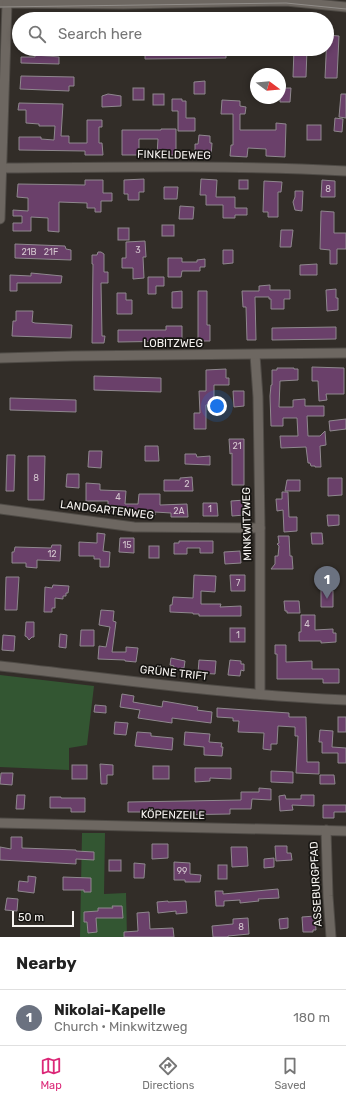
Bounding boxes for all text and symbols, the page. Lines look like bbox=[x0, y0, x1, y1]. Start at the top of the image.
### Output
search box bbox=[12, 12, 334, 56]
icon: search bbox=[26, 23, 48, 45]
text: Search here bbox=[58, 25, 142, 43]
north arrow bbox=[250, 68, 286, 104]
street label: FINKELDEWEG bbox=[137, 148, 211, 162]
house number: 8 bbox=[325, 184, 331, 194]
house number: 3 bbox=[135, 245, 141, 255]
house number: 21B bbox=[21, 247, 37, 257]
house number: 21F bbox=[44, 247, 58, 257]
street label: LOBITZWEG bbox=[143, 337, 203, 350]
your location bbox=[207, 396, 227, 416]
house number: 21 bbox=[232, 441, 242, 451]
house number: 8 bbox=[33, 473, 39, 483]
house number: 2 bbox=[184, 479, 190, 489]
street label: MINKWITZWEG bbox=[240, 487, 254, 561]
house number: 4 bbox=[115, 492, 121, 502]
street label: LANDGARTENWEG bbox=[59, 498, 155, 522]
house number: 1 bbox=[208, 504, 212, 514]
house number: 2A bbox=[173, 506, 185, 516]
house number: 15 bbox=[122, 540, 132, 550]
house number: 12 bbox=[47, 549, 57, 559]
pin: 1 bbox=[314, 566, 340, 599]
house number: 7 bbox=[236, 578, 241, 588]
house number: 4 bbox=[304, 619, 310, 629]
house number: 1 bbox=[236, 630, 240, 640]
street label: GRÜNE TRIFT bbox=[139, 663, 209, 683]
street label: KÖPENZEILE bbox=[141, 808, 206, 822]
street label: ASSEBURGPFAD bbox=[307, 841, 325, 927]
house number: 99 bbox=[177, 866, 187, 876]
scale bar bbox=[12, 909, 74, 928]
text: 50 m bbox=[18, 911, 44, 924]
house number: 8 bbox=[238, 922, 244, 932]
text: Nearby bbox=[16, 953, 77, 973]
text: Nikolai-Kapelle bbox=[54, 1001, 166, 1019]
text: 1 bbox=[26, 1010, 32, 1025]
text: 180 m bbox=[293, 1010, 330, 1025]
text: Church · Minkwitzweg bbox=[54, 1019, 188, 1034]
tab: Map bbox=[40, 1055, 62, 1092]
tab: Directions bbox=[142, 1055, 194, 1092]
tab: Saved bbox=[275, 1055, 306, 1092]

